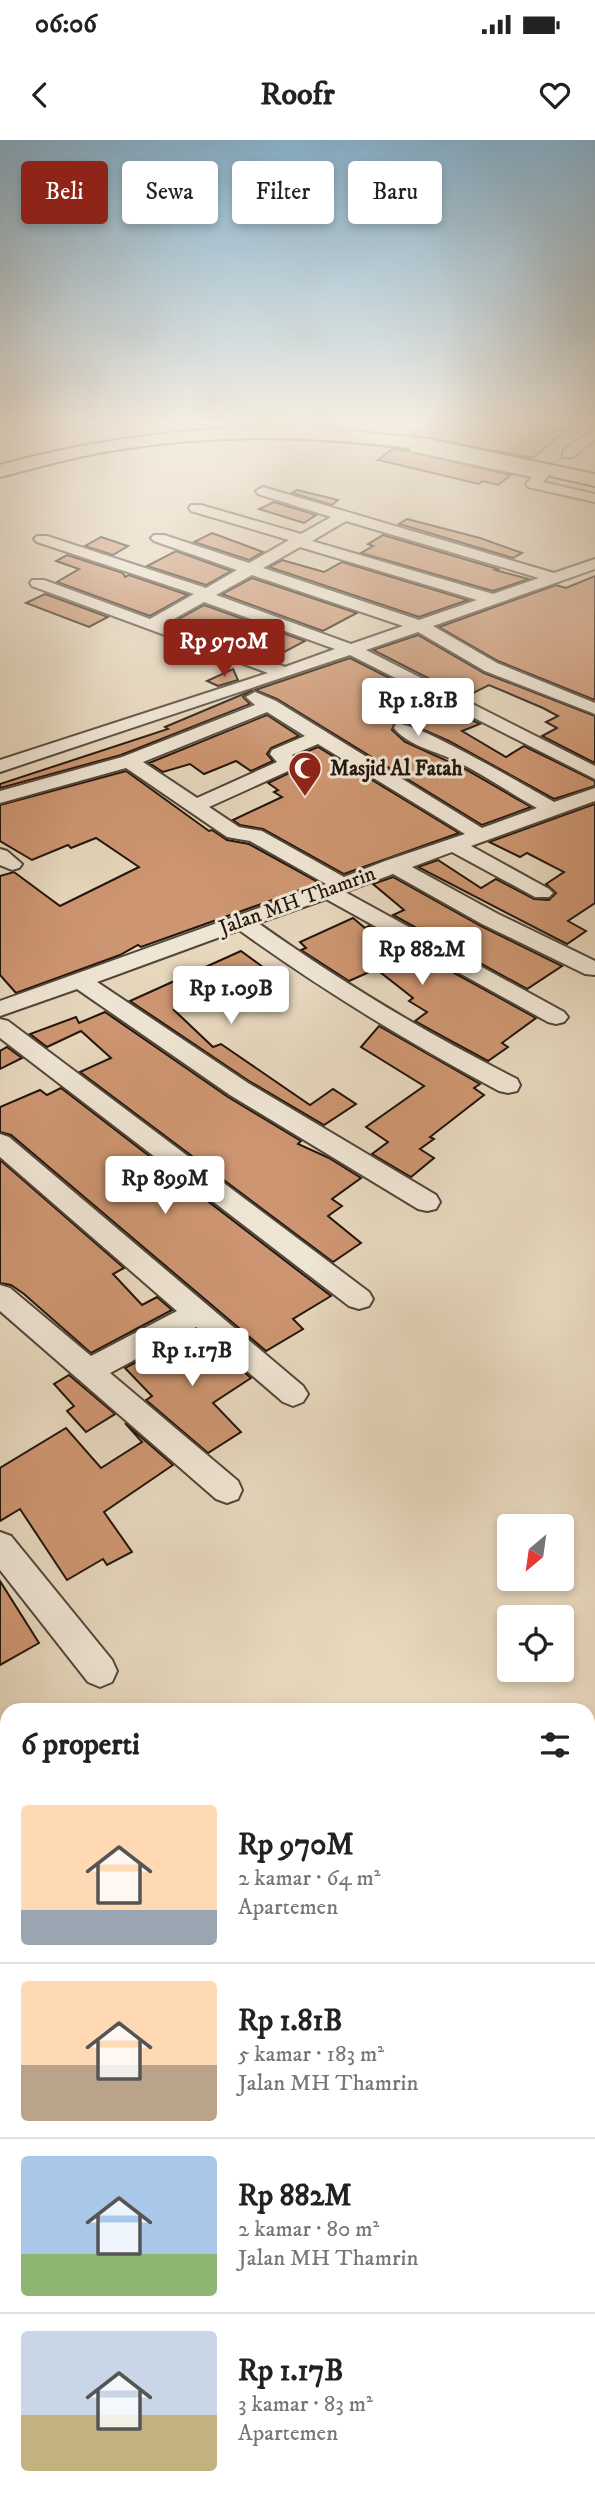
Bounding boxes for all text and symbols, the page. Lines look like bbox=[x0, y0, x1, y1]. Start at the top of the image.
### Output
text: 06:06 bbox=[35, 8, 97, 41]
text: Roofr bbox=[260, 75, 335, 115]
icon: back bbox=[21, 76, 59, 114]
icon: heart bbox=[536, 76, 574, 114]
chip: Beli bbox=[21, 161, 108, 224]
chip: Sewa bbox=[122, 161, 218, 224]
chip: Filter bbox=[232, 161, 334, 224]
chip: Baru bbox=[348, 161, 442, 224]
pin: Rp 970M bbox=[159, 620, 289, 679]
text: Rp 970M bbox=[180, 627, 268, 656]
pin: Rp 1.81B bbox=[346, 678, 490, 738]
text: Rp 1.81B bbox=[378, 686, 458, 715]
mosque icon: Masjid Al Fatah bbox=[286, 749, 324, 798]
place label: Masjid Al Fatah bbox=[330, 756, 464, 783]
street label: Jalan MH Thamrin bbox=[214, 861, 379, 942]
pin: Rp 882M bbox=[357, 928, 487, 987]
text: Rp 882M bbox=[378, 935, 466, 964]
pin: Rp 1.09B bbox=[159, 966, 303, 1026]
text: Rp 1.09B bbox=[189, 974, 273, 1003]
pin: Rp 899M bbox=[100, 1156, 230, 1216]
text: Rp 899M bbox=[121, 1164, 209, 1193]
pin: Rp 1.17B bbox=[120, 1328, 264, 1388]
text: Rp 1.17B bbox=[152, 1336, 232, 1365]
north arrow bbox=[497, 1514, 574, 1591]
map controls bbox=[497, 1514, 574, 1682]
button: locate bbox=[497, 1605, 574, 1682]
icon: filters bbox=[536, 1726, 574, 1764]
text: 6 properti bbox=[21, 1727, 140, 1764]
text: Rp 970M bbox=[238, 1827, 354, 1864]
icon: home bbox=[77, 1833, 161, 1917]
text: 2 kamar · 64 m² bbox=[238, 1864, 381, 1893]
text: Apartemen bbox=[238, 1893, 338, 1922]
text: Rp 1.81B bbox=[238, 2003, 343, 2040]
icon: home bbox=[77, 2009, 161, 2093]
text: 5 kamar · 183 m² bbox=[238, 2040, 384, 2069]
text: Jalan MH Thamrin bbox=[238, 2069, 418, 2098]
text: Rp 882M bbox=[238, 2178, 352, 2215]
icon: home bbox=[77, 2184, 161, 2268]
text: 2 kamar · 80 m² bbox=[238, 2215, 379, 2244]
text: Jalan MH Thamrin bbox=[238, 2244, 418, 2273]
text: Rp 1.17B bbox=[238, 2353, 343, 2390]
icon: home bbox=[77, 2359, 161, 2443]
text: 3 kamar · 83 m² bbox=[238, 2390, 373, 2419]
text: Apartemen bbox=[238, 2419, 338, 2448]

